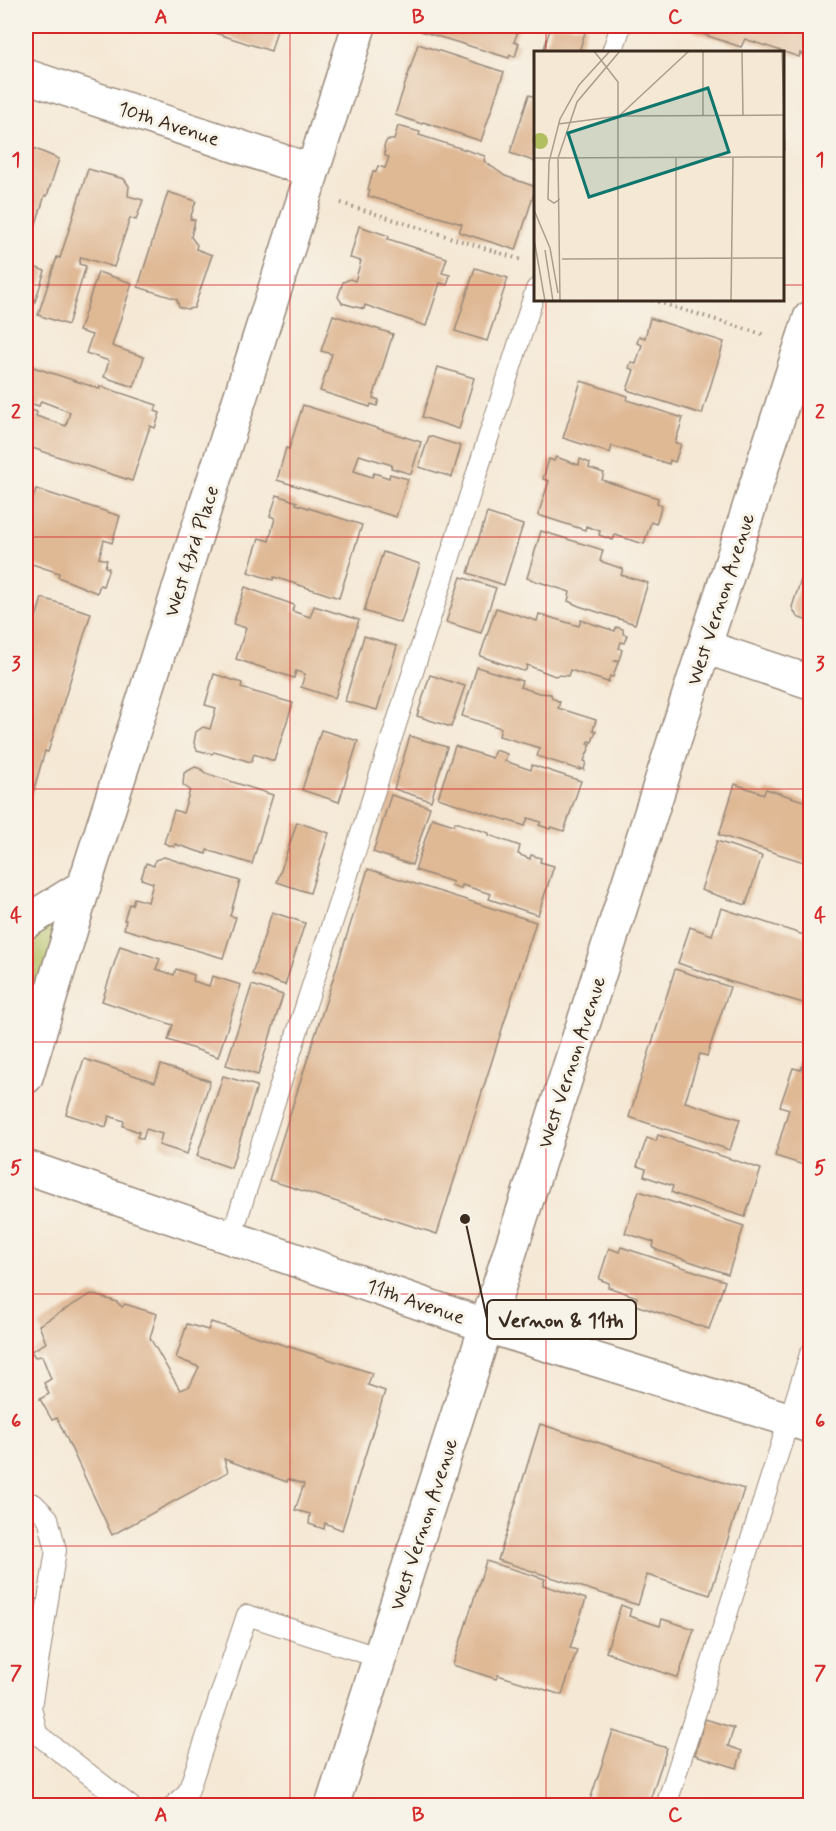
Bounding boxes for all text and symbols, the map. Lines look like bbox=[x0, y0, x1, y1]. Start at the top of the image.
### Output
text: A bbox=[154, 4, 168, 31]
text: B bbox=[412, 4, 425, 31]
text: C bbox=[668, 4, 683, 31]
inset map bbox=[534, 51, 785, 302]
street label: 10th Avenue bbox=[114, 95, 223, 154]
text: 1 bbox=[12, 147, 20, 174]
text: 1 bbox=[816, 147, 824, 174]
text: 2 bbox=[11, 399, 21, 426]
text: 2 bbox=[815, 399, 825, 426]
street label: West 43rd Place bbox=[158, 482, 226, 621]
street label: West Vernon Avenue bbox=[681, 510, 762, 689]
text: 3 bbox=[11, 651, 21, 678]
text: 3 bbox=[815, 651, 825, 678]
text: 4 bbox=[10, 903, 22, 930]
text: 4 bbox=[814, 903, 826, 930]
street label: West Vernon Avenue bbox=[532, 973, 613, 1152]
text: 5 bbox=[10, 1155, 22, 1182]
text: 5 bbox=[814, 1155, 826, 1182]
street label: 11th Avenue bbox=[363, 1273, 468, 1332]
callout: Vernon & 11th bbox=[487, 1300, 636, 1339]
text: Vernon & 11th bbox=[498, 1307, 624, 1335]
text: 6 bbox=[11, 1408, 21, 1435]
text: 6 bbox=[815, 1408, 825, 1435]
street label: West Vernon Avenue bbox=[384, 1435, 465, 1614]
text: 7 bbox=[10, 1660, 22, 1687]
text: 7 bbox=[814, 1660, 826, 1687]
text: A bbox=[154, 1802, 168, 1829]
text: B bbox=[412, 1802, 425, 1829]
text: C bbox=[668, 1802, 683, 1829]

